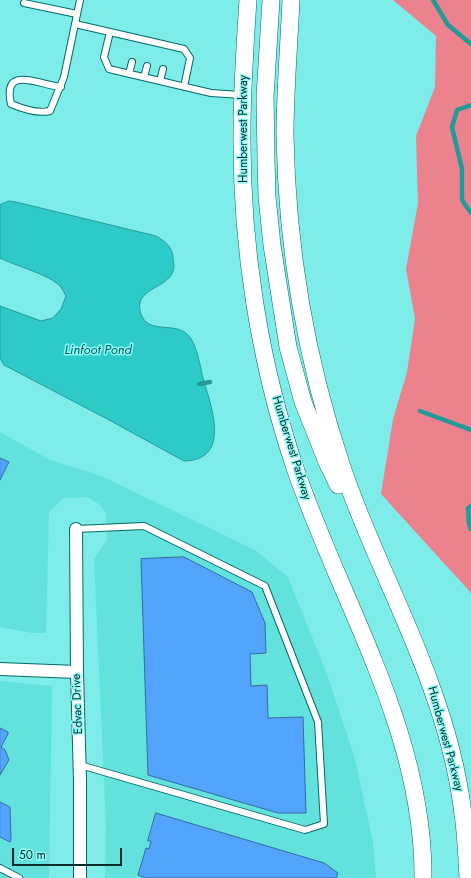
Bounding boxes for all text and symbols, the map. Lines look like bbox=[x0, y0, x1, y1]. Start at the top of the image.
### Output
street label: Humberwest Parkway bbox=[237, 75, 251, 183]
water label: Linfoot Pond bbox=[64, 343, 132, 359]
street label: Humberwest Parkway bbox=[268, 394, 314, 502]
street label: Edvac Drive bbox=[70, 674, 86, 734]
street label: Humberwest Parkway bbox=[424, 685, 466, 793]
scale bar bbox=[14, 840, 124, 866]
text: 50 m bbox=[19, 846, 46, 864]

